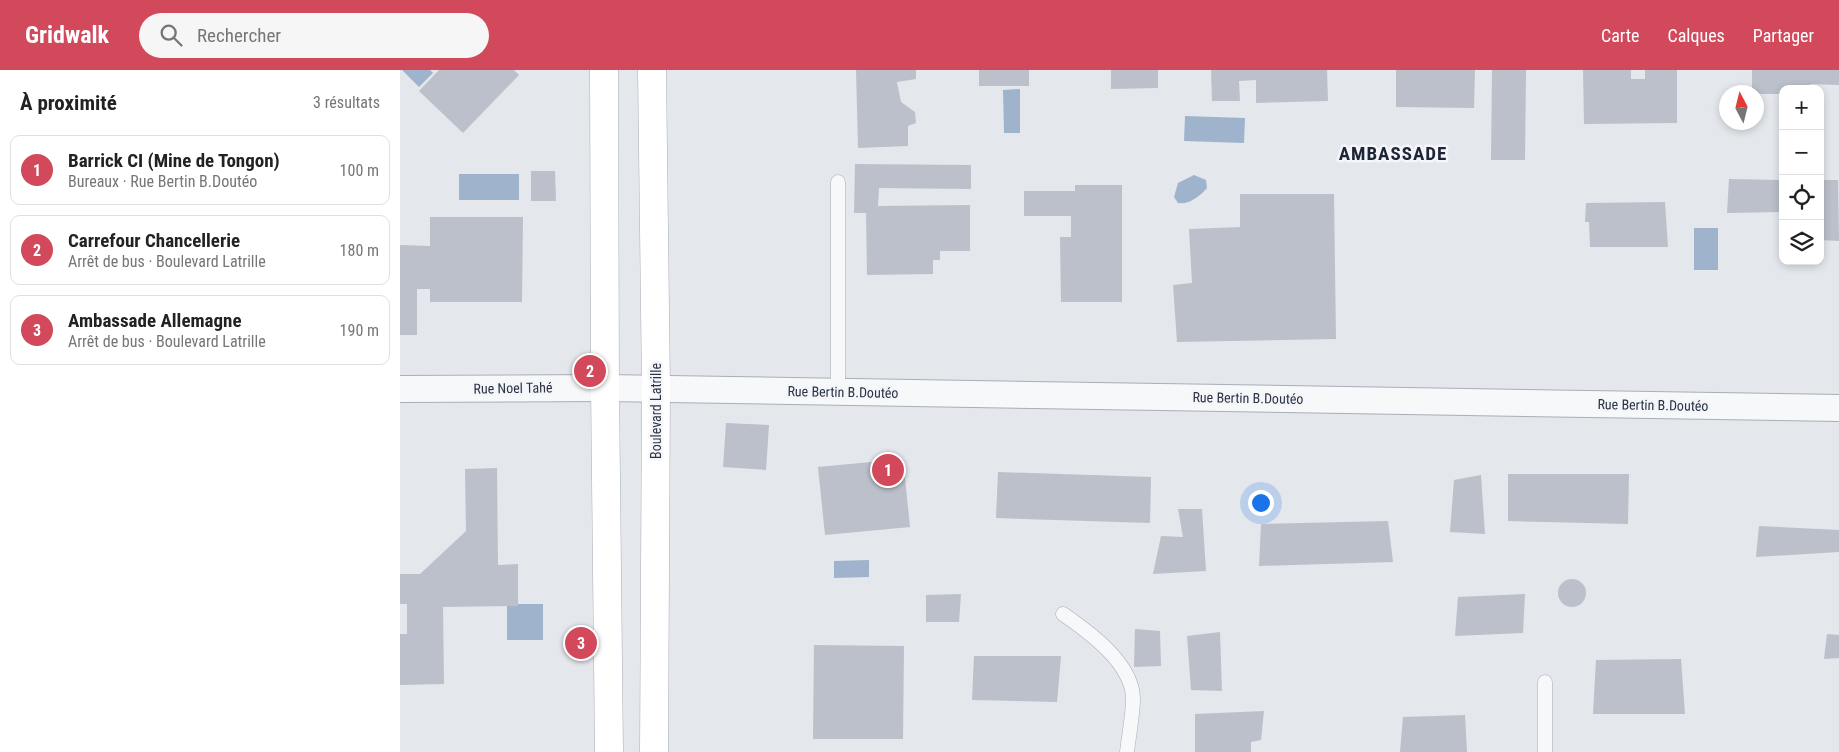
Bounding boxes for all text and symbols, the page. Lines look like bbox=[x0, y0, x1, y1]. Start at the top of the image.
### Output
search box bbox=[139, 13, 489, 58]
text: Gridwalk bbox=[25, 21, 109, 49]
icon: search bbox=[157, 21, 185, 49]
text: Rechercher bbox=[197, 24, 281, 47]
text: Carte bbox=[1601, 25, 1640, 46]
text: Calques bbox=[1668, 25, 1725, 46]
text: Partager bbox=[1753, 25, 1814, 46]
north arrow bbox=[1719, 85, 1764, 130]
map controls bbox=[1779, 85, 1824, 265]
button: + bbox=[1779, 85, 1824, 130]
text: À proximité bbox=[20, 91, 117, 115]
text: 3 résultats bbox=[313, 93, 380, 112]
button: − bbox=[1779, 130, 1824, 175]
district label: AMBASSADE bbox=[1339, 142, 1447, 165]
text: Barrick CI (Mine de Tongon) bbox=[68, 149, 280, 172]
text: 1 bbox=[33, 161, 41, 180]
text: 100 m bbox=[340, 161, 379, 180]
text: Bureaux · Rue Bertin B.Doutéo bbox=[68, 172, 257, 191]
button: locate bbox=[1779, 175, 1824, 220]
button: layers bbox=[1779, 220, 1824, 265]
text: Carrefour Chancellerie bbox=[68, 229, 240, 252]
text: 2 bbox=[33, 241, 41, 260]
text: 180 m bbox=[340, 241, 379, 260]
text: Arrêt de bus · Boulevard Latrille bbox=[68, 252, 266, 271]
text: Ambassade Allemagne bbox=[68, 309, 242, 332]
text: 3 bbox=[33, 321, 41, 340]
text: 190 m bbox=[340, 321, 379, 340]
text: Arrêt de bus · Boulevard Latrille bbox=[68, 332, 266, 351]
pin: 2 bbox=[574, 352, 606, 390]
street label: Boulevard Latrille bbox=[648, 363, 664, 459]
street label: Rue Noel Tahé bbox=[473, 379, 553, 397]
street label: Rue Bertin B.Doutéo bbox=[787, 383, 899, 401]
street label: Rue Bertin B.Doutéo bbox=[1192, 389, 1304, 407]
street label: Rue Bertin B.Doutéo bbox=[1597, 396, 1709, 414]
pin: 1 bbox=[872, 451, 904, 489]
your location bbox=[1248, 490, 1274, 516]
pin: 3 bbox=[565, 624, 597, 662]

